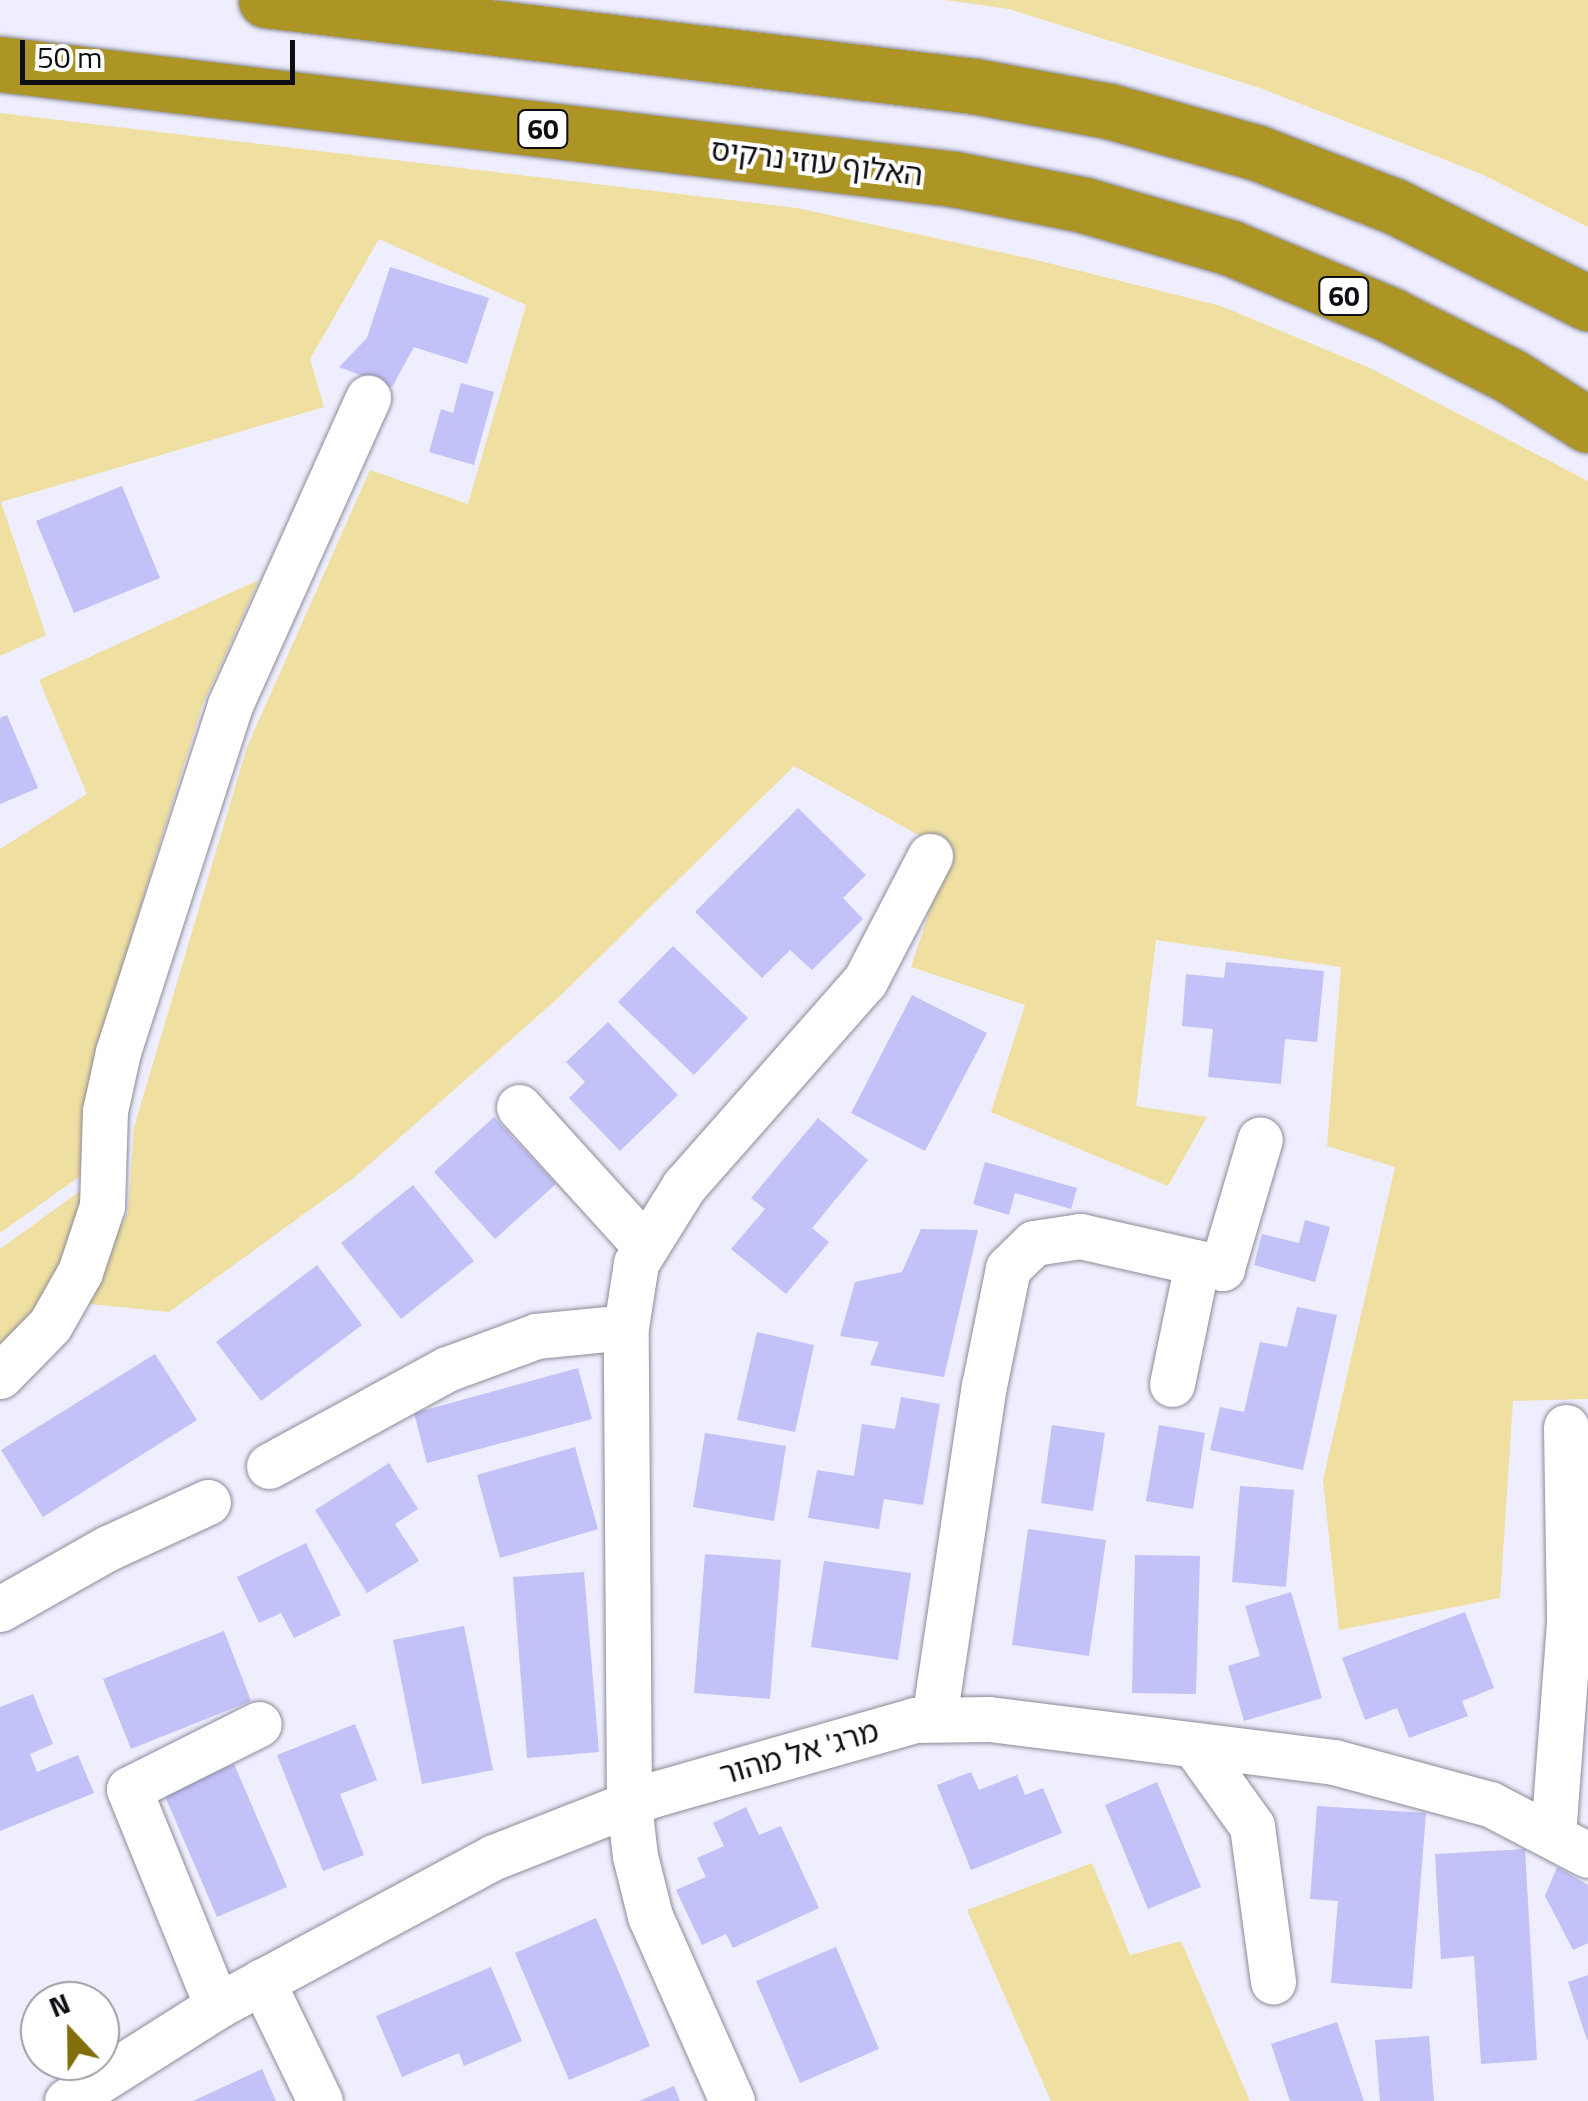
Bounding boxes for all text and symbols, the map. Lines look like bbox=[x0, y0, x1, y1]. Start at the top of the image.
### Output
scale bar bbox=[25, 20, 300, 82]
text: 50 m bbox=[37, 34, 102, 80]
road number: 60 bbox=[516, 106, 570, 152]
street label: האלוף עוזי נרקיס bbox=[709, 131, 925, 193]
road number: 60 bbox=[1316, 273, 1372, 319]
street label: מרג' אל מהור bbox=[715, 1712, 883, 1792]
north arrow bbox=[20, 1981, 120, 2081]
text: N bbox=[42, 1981, 76, 2028]

